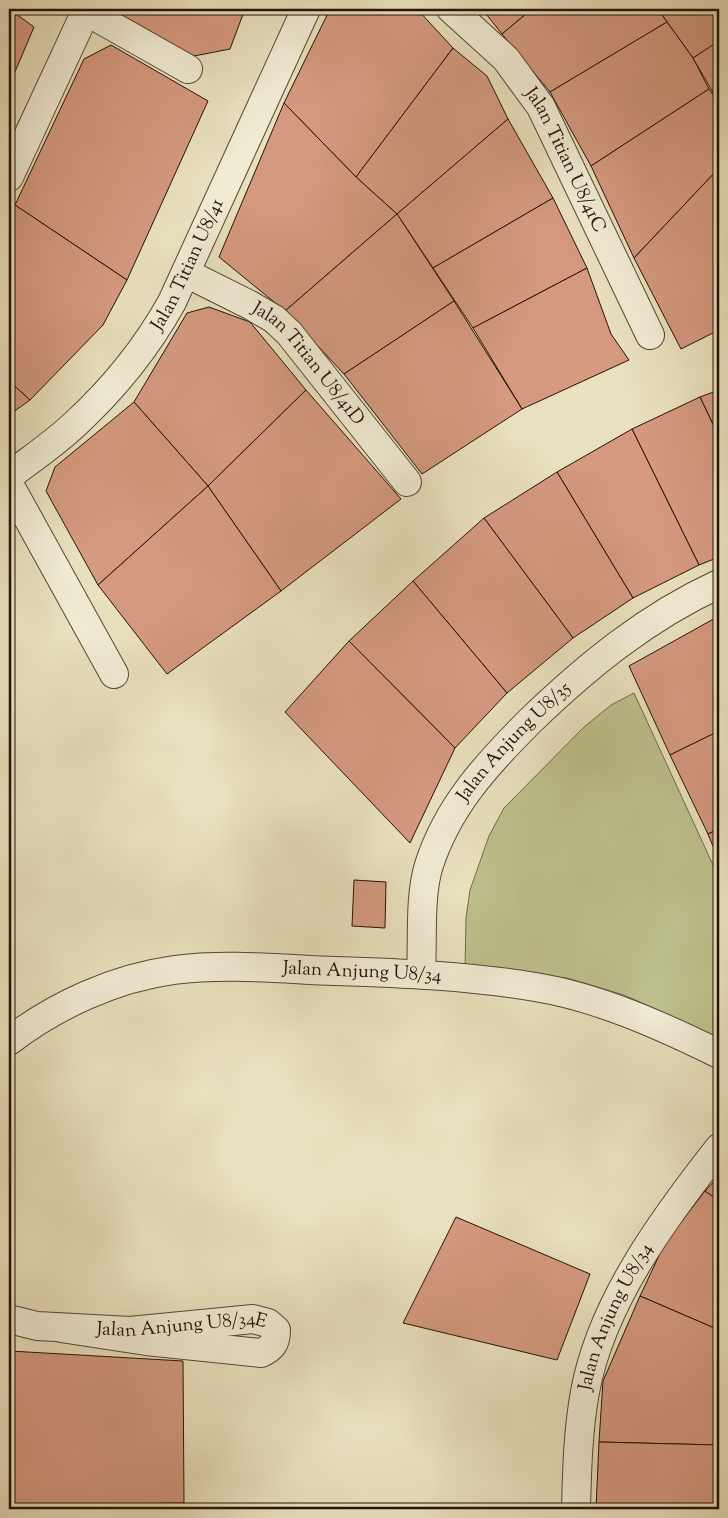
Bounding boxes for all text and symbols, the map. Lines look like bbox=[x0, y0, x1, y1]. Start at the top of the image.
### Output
street label: Jalan Titian U8/41C bbox=[517, 81, 613, 237]
street label: Jalan Titian U8/41 bbox=[144, 194, 231, 337]
street label: Jalan Titian U8/41D bbox=[246, 295, 371, 431]
street label: Jalan Anjung U8/35 bbox=[450, 675, 577, 808]
street label: Jalan Anjung U8/34 bbox=[281, 955, 443, 990]
street label: Jalan Anjung U8/34 bbox=[572, 1237, 660, 1394]
street label: Jalan Anjung U8/34E bbox=[95, 1305, 270, 1345]

